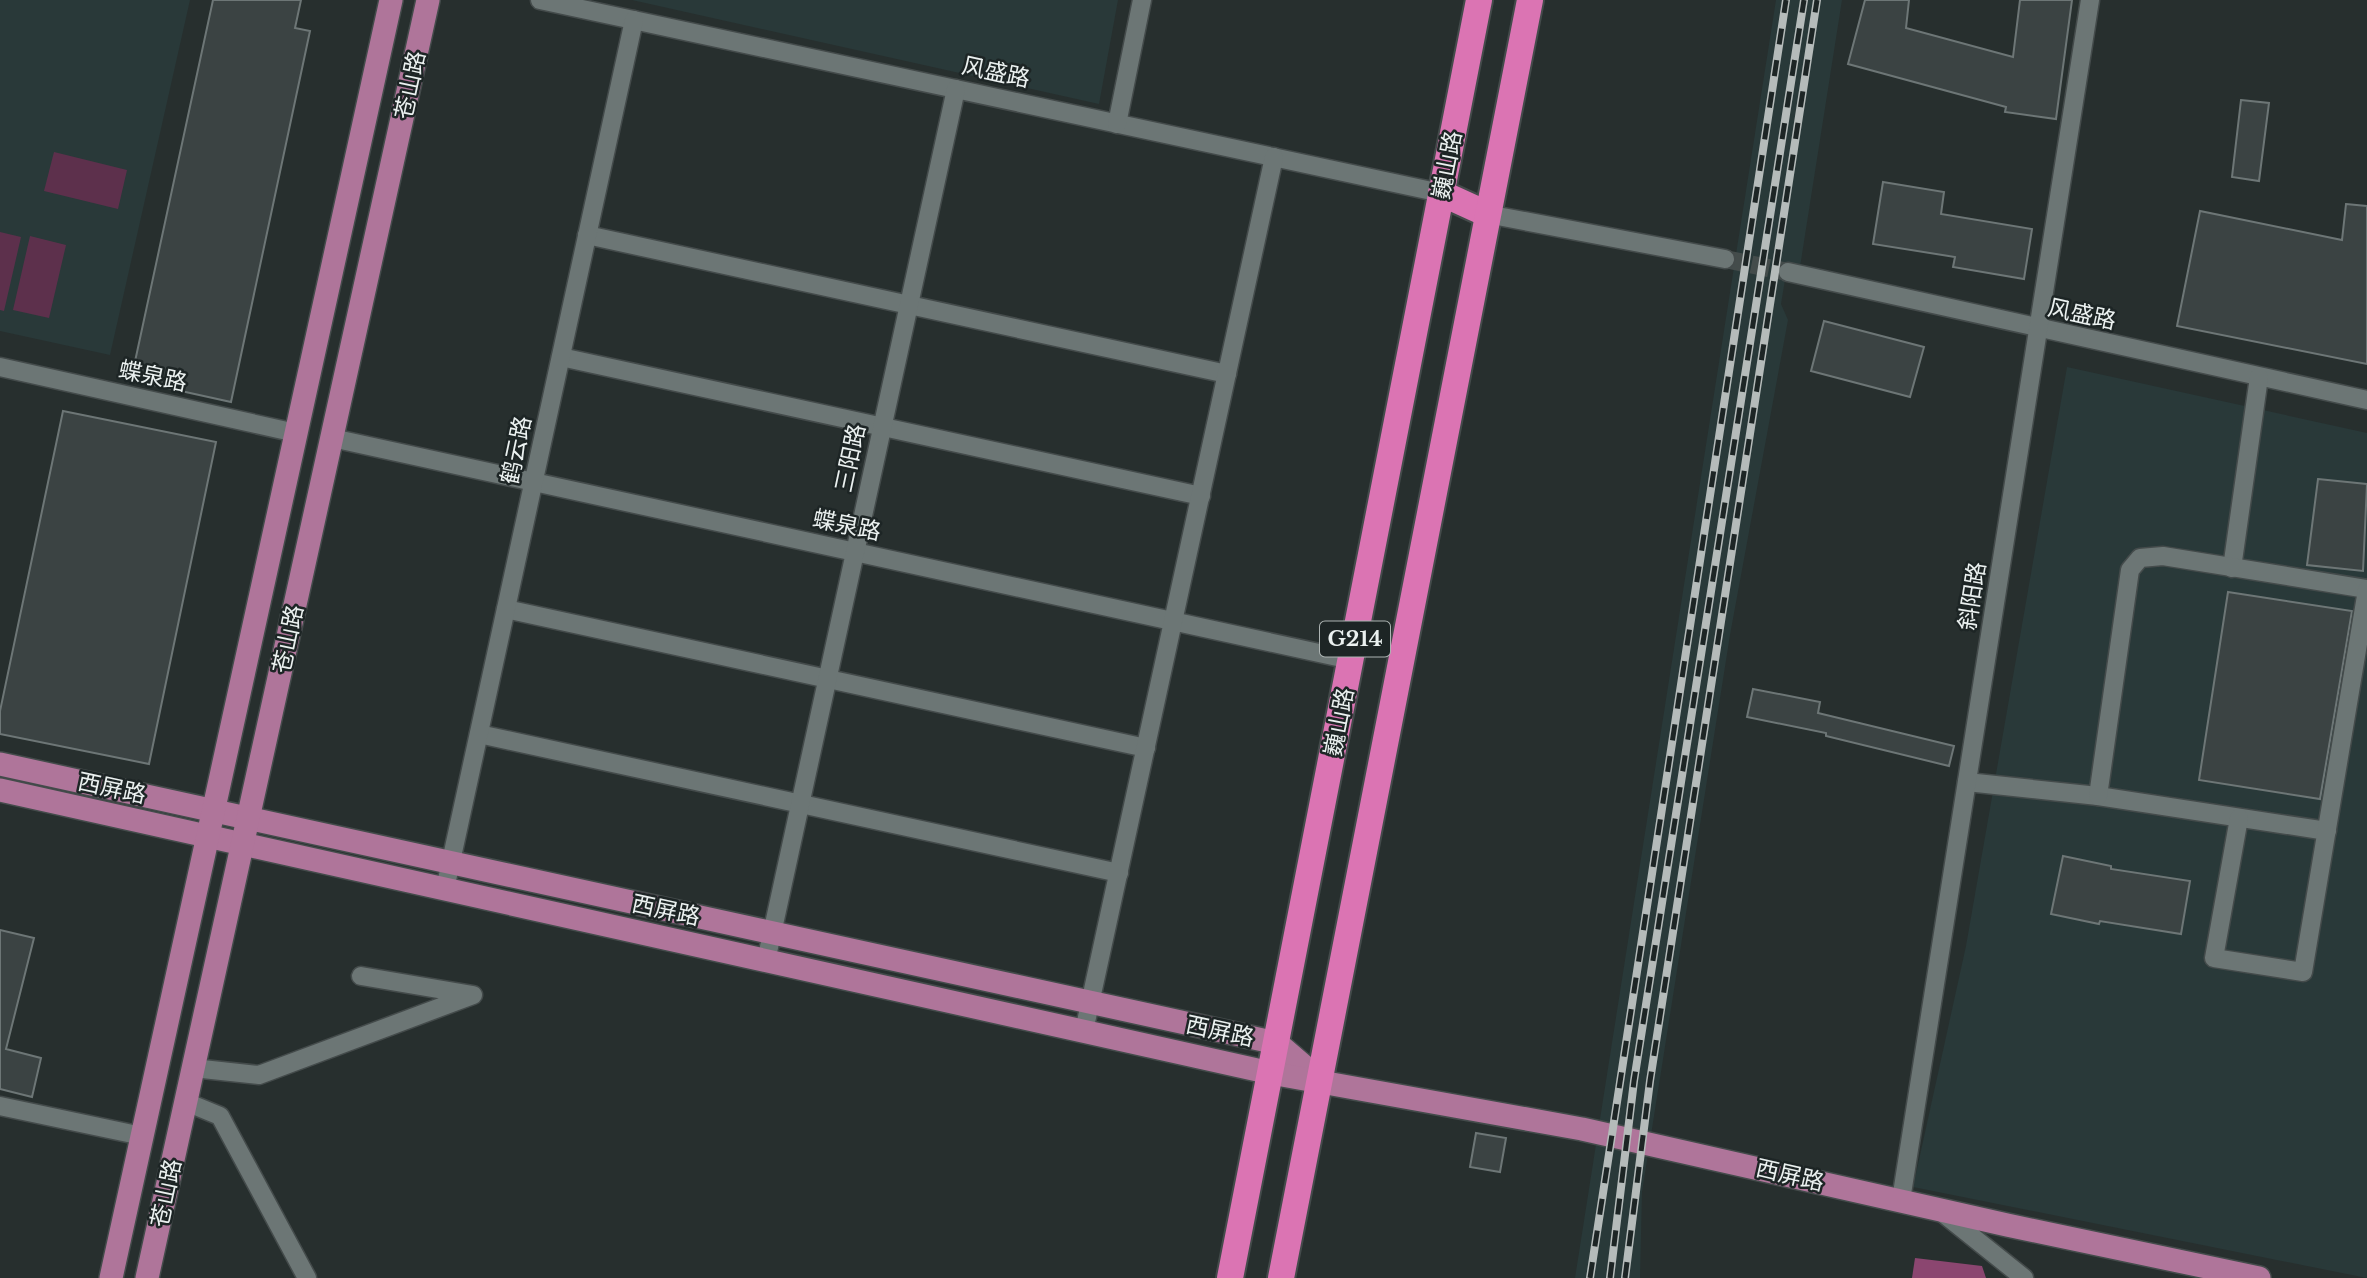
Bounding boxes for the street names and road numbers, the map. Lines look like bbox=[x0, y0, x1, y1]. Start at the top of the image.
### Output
street label: 苍山路 bbox=[389, 48, 431, 122]
street label: 风盛路 bbox=[959, 51, 1033, 93]
street label: 巍山路 bbox=[1427, 128, 1467, 202]
street label: 风盛路 bbox=[2045, 293, 2119, 335]
street label: 蝶泉路 bbox=[116, 355, 190, 397]
street label: 鹤云路 bbox=[495, 413, 537, 487]
street label: 三阳路 bbox=[829, 421, 871, 495]
street label: 蝶泉路 bbox=[810, 504, 884, 546]
street label: 斜阳路 bbox=[1953, 560, 1991, 632]
street label: 苍山路 bbox=[267, 602, 309, 676]
road number: G214 bbox=[1320, 622, 1390, 656]
street label: 巍山路 bbox=[1319, 685, 1359, 759]
street label: 西屏路 bbox=[75, 767, 149, 809]
street label: 西屏路 bbox=[629, 889, 703, 931]
street label: 西屏路 bbox=[1183, 1010, 1257, 1052]
street label: 西屏路 bbox=[1753, 1154, 1827, 1196]
street label: 苍山路 bbox=[145, 1156, 187, 1230]

